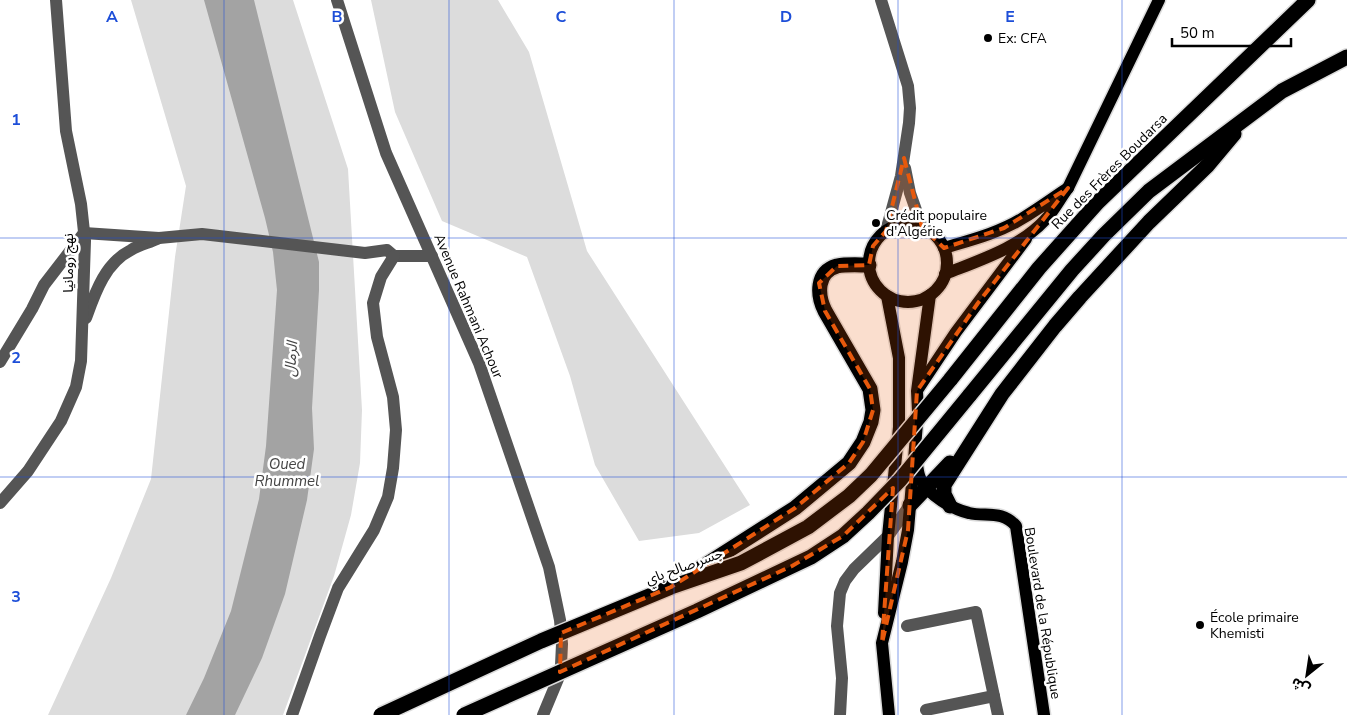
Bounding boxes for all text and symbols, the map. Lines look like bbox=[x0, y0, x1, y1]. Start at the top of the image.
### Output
text: A bbox=[106, 6, 118, 28]
text: B bbox=[331, 6, 343, 28]
text: C bbox=[556, 6, 567, 28]
text: D bbox=[780, 6, 792, 28]
text: E bbox=[1005, 6, 1015, 28]
scale bar bbox=[1172, 15, 1291, 47]
text: 50 m bbox=[1180, 23, 1215, 43]
place label: Ex: CFA bbox=[998, 29, 1047, 48]
marker: Ex: CFA bbox=[982, 32, 994, 44]
text: 1 bbox=[11, 109, 21, 131]
street label: Rue des Frères Boudarsa bbox=[1047, 109, 1171, 233]
place label: Crédit populaire d'Algérie bbox=[886, 206, 987, 241]
marker: Crédit populaire d'Algérie bbox=[870, 217, 882, 229]
street label: Avenue Rahmani Achour bbox=[429, 231, 508, 381]
street label: نهج رومانيا bbox=[59, 233, 79, 293]
water label: الرمال bbox=[280, 339, 302, 377]
text: 2 bbox=[11, 347, 21, 369]
water label: Oued Rhummel bbox=[254, 454, 320, 491]
street label: Boulevard de la République bbox=[1020, 526, 1065, 700]
street label: جسر صالح باي bbox=[643, 544, 726, 590]
text: 3 bbox=[11, 586, 21, 608]
place label: École primaire Khemisti bbox=[1210, 608, 1299, 643]
marker: École primaire Khemisti bbox=[1194, 619, 1206, 631]
north arrow bbox=[1282, 650, 1332, 700]
text: ش bbox=[1288, 673, 1314, 699]

